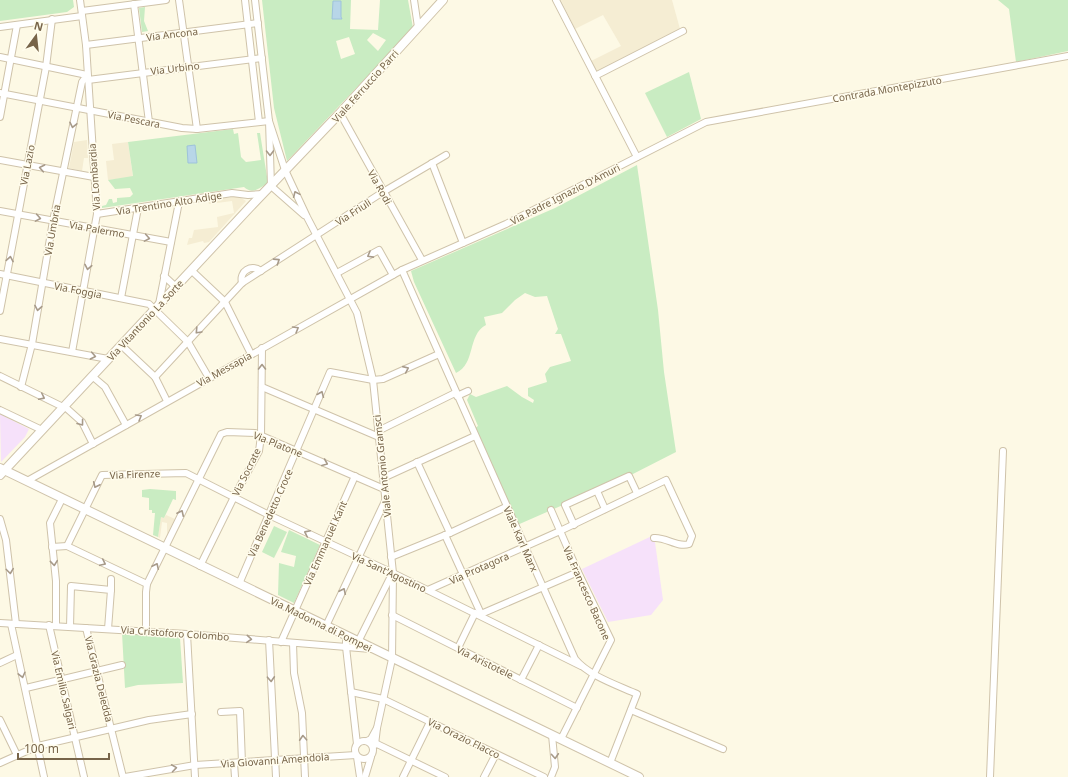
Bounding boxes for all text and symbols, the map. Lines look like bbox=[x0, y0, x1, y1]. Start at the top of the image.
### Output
north arrow bbox=[16, 16, 56, 56]
text: N bbox=[32, 17, 45, 34]
street label: Via Ancona bbox=[145, 24, 199, 44]
street label: Viale Ferruccio Parri bbox=[328, 47, 402, 125]
street label: Via Urbino bbox=[150, 58, 200, 78]
street label: Contrada Montepizzuto bbox=[831, 73, 943, 105]
street label: Via Pescara bbox=[107, 107, 161, 131]
one-way arrow bbox=[69, 122, 77, 128]
street label: Via Lombardia bbox=[85, 143, 103, 211]
street label: Via Lazio bbox=[16, 144, 38, 186]
one-way arrow bbox=[266, 150, 274, 156]
street label: Via Padre Ignazio D'Amuri bbox=[508, 160, 622, 228]
one-way arrow bbox=[38, 164, 45, 172]
street label: Via Rodi bbox=[365, 167, 395, 207]
street label: Via Trentino Alto Adige bbox=[115, 188, 223, 218]
one-way arrow bbox=[293, 190, 301, 198]
street label: Via Friuli bbox=[332, 195, 374, 229]
street label: Via Umbria bbox=[41, 203, 63, 257]
one-way arrow bbox=[35, 213, 41, 222]
street label: Via Palermo bbox=[68, 217, 126, 241]
one-way arrow bbox=[144, 233, 150, 242]
one-way arrow bbox=[367, 250, 375, 257]
one-way arrow bbox=[5, 256, 14, 262]
one-way arrow bbox=[273, 258, 280, 266]
one-way arrow bbox=[84, 264, 93, 270]
street label: Via Vitantonio La Sorte bbox=[104, 276, 187, 364]
street label: Via Foggia bbox=[53, 278, 103, 302]
one-way arrow bbox=[34, 305, 43, 311]
one-way arrow bbox=[195, 326, 203, 334]
one-way arrow bbox=[292, 326, 299, 333]
street label: Via Messapia bbox=[194, 348, 254, 390]
one-way arrow bbox=[90, 352, 97, 360]
one-way arrow bbox=[258, 364, 266, 370]
one-way arrow bbox=[402, 366, 410, 374]
one-way arrow bbox=[316, 391, 324, 398]
one-way arrow bbox=[38, 392, 45, 400]
street label: Viale Antonio Gramsci bbox=[370, 414, 394, 518]
one-way arrow bbox=[135, 415, 142, 422]
one-way arrow bbox=[76, 418, 83, 425]
street label: Via Platone bbox=[251, 428, 305, 460]
street label: Via Socrate bbox=[228, 445, 264, 498]
one-way arrow bbox=[321, 458, 329, 466]
street label: Via Firenze bbox=[109, 466, 161, 482]
street label: Via Benedetto Croce bbox=[244, 466, 296, 559]
one-way arrow bbox=[93, 481, 101, 488]
street label: Via Emmanuel Kant bbox=[300, 498, 350, 588]
street label: Viale Karl Marx bbox=[500, 504, 542, 575]
one-way arrow bbox=[176, 510, 184, 518]
one-way arrow bbox=[303, 530, 311, 538]
street label: Via Francesco Bacone bbox=[560, 544, 614, 642]
street label: Via Sant'Agostino bbox=[349, 548, 429, 596]
street label: Via Protagora bbox=[447, 549, 511, 587]
one-way arrow bbox=[99, 558, 107, 566]
one-way arrow bbox=[49, 560, 58, 566]
one-way arrow bbox=[151, 563, 159, 571]
one-way arrow bbox=[5, 568, 14, 574]
one-way arrow bbox=[338, 587, 346, 595]
street label: Via Madonna di Pompei bbox=[268, 593, 374, 655]
street label: Via Cristoforo Colombo bbox=[120, 622, 230, 644]
one-way arrow bbox=[246, 634, 252, 643]
street label: Via Grazia Deledda bbox=[82, 635, 116, 723]
street label: Via Aristotele bbox=[454, 642, 516, 682]
street label: Via Emilio Salgari bbox=[48, 649, 80, 731]
one-way arrow bbox=[18, 672, 26, 679]
one-way arrow bbox=[267, 676, 275, 682]
street label: Via Orazio Flacco bbox=[425, 714, 503, 762]
scale bar bbox=[18, 735, 109, 761]
one-way arrow bbox=[299, 735, 308, 741]
text: 100 m bbox=[24, 740, 59, 757]
street label: Via Giovanni Amendola bbox=[220, 749, 330, 771]
one-way arrow bbox=[550, 753, 559, 759]
one-way arrow bbox=[171, 764, 177, 773]

